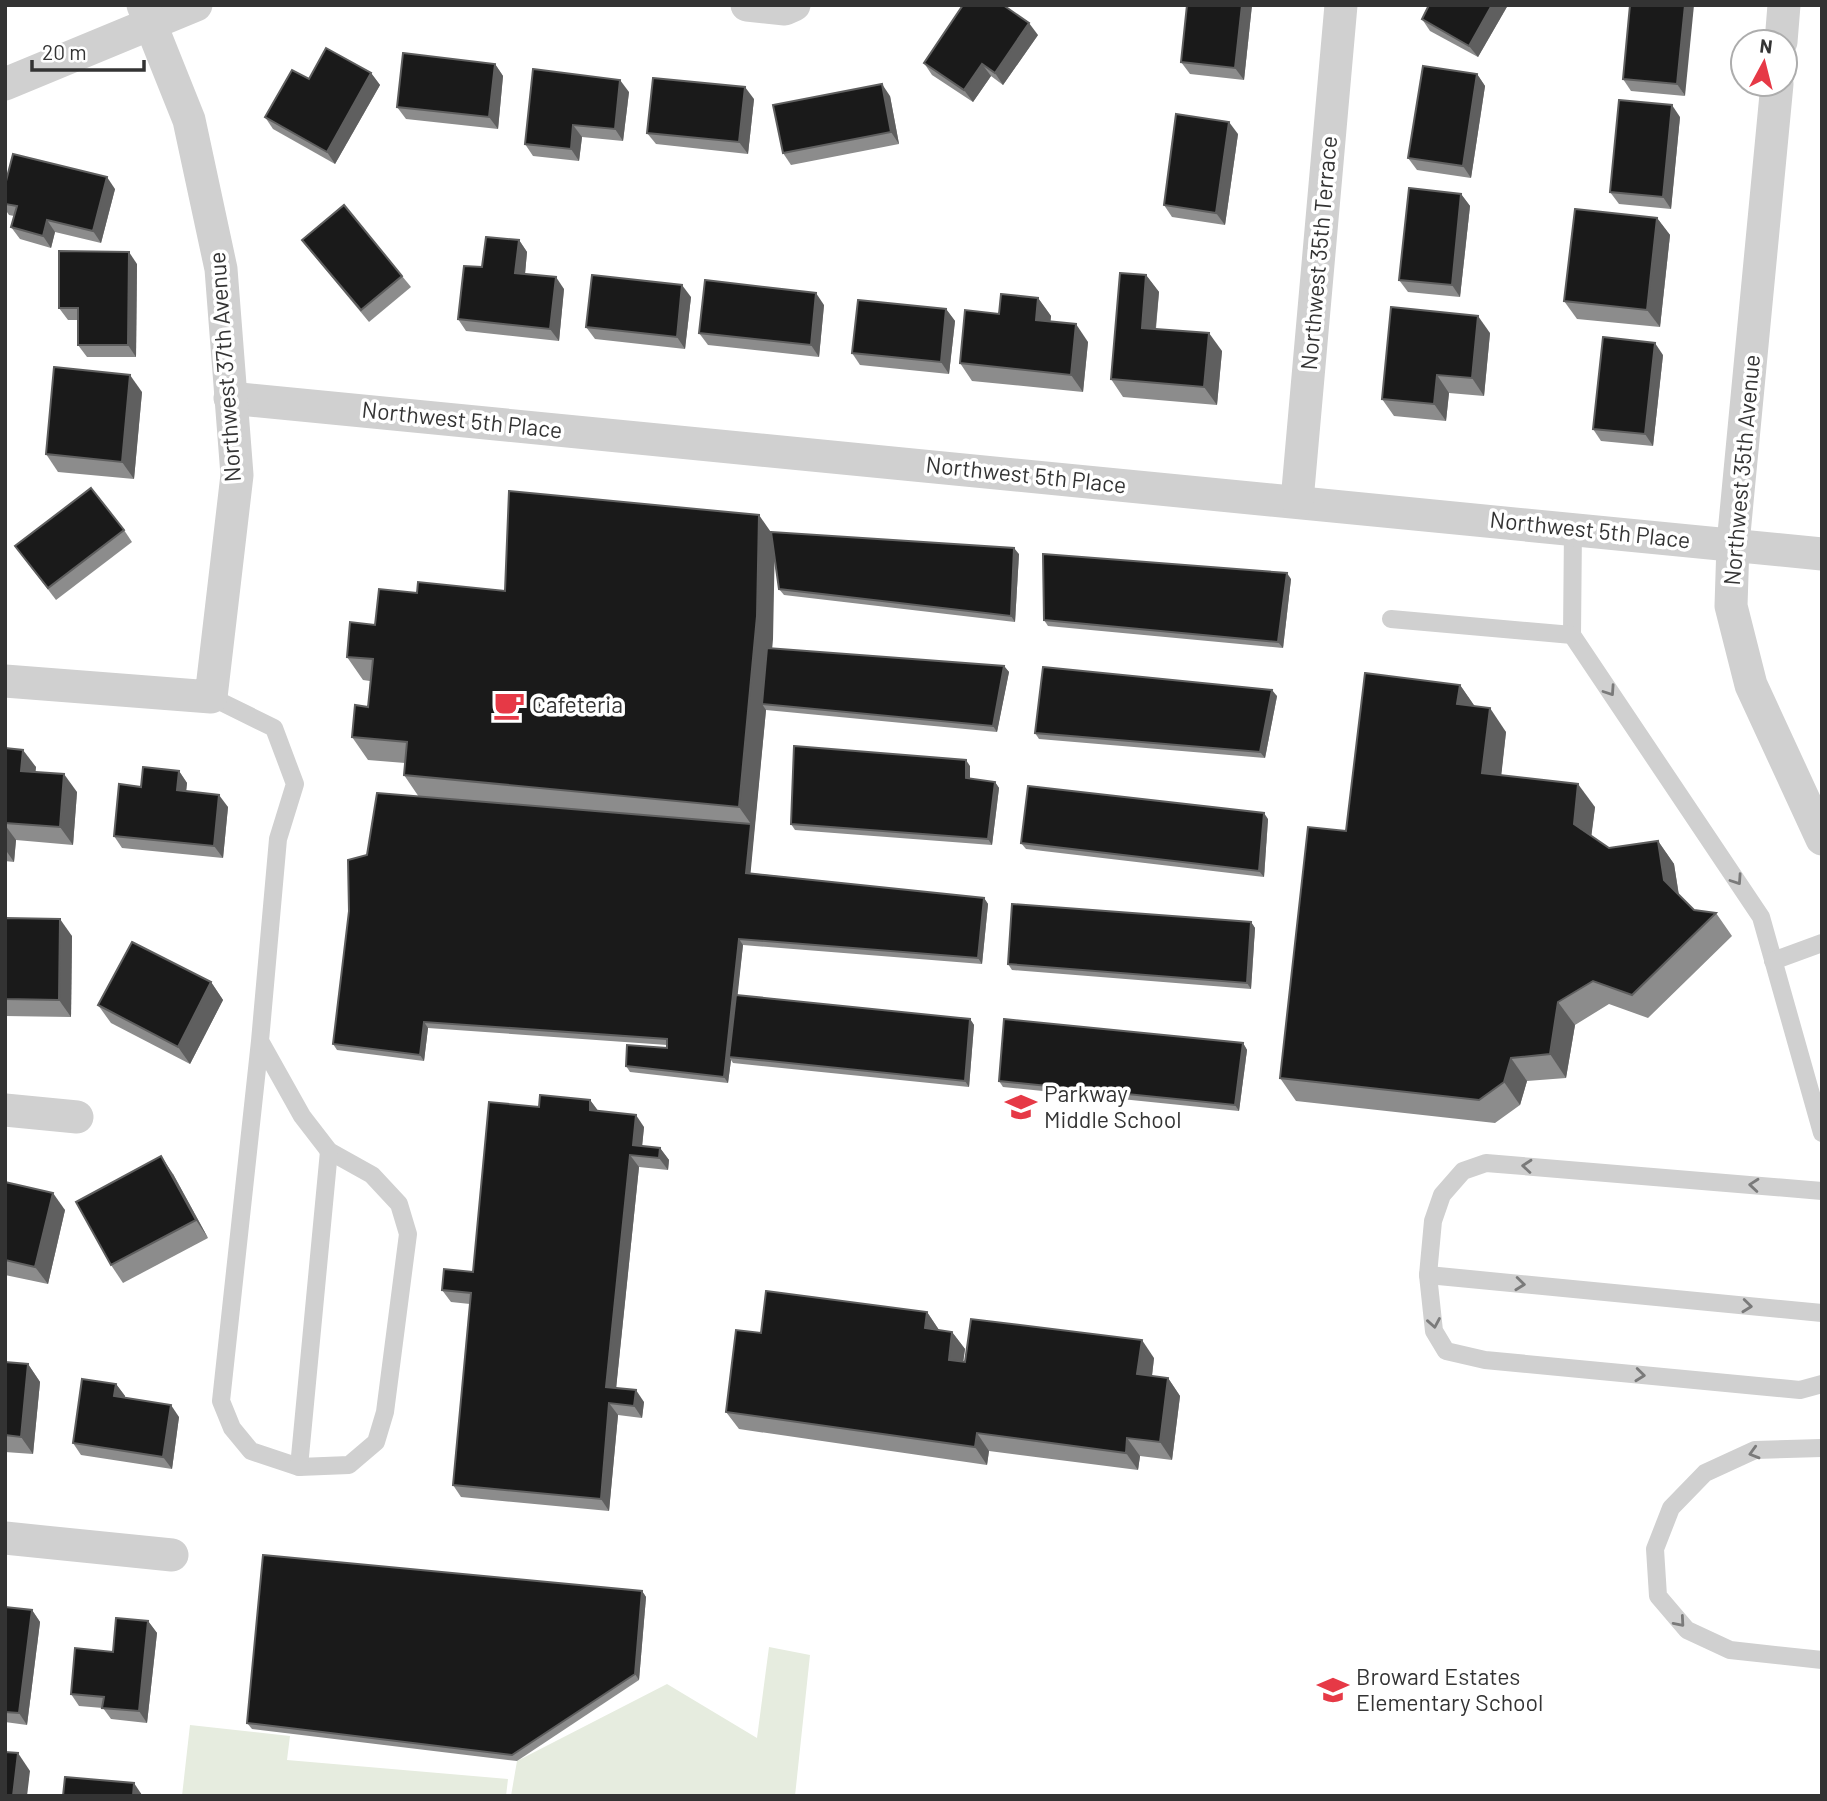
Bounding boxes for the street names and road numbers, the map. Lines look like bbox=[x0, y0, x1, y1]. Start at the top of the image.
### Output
street label: Northwest 35th Terrace bbox=[1294, 135, 1342, 371]
street label: Northwest 37th Avenue bbox=[202, 251, 246, 483]
street label: Northwest 35th Avenue bbox=[1717, 353, 1765, 587]
street label: Northwest 5th Place bbox=[360, 395, 564, 443]
street label: Northwest 5th Place bbox=[924, 450, 1128, 498]
street label: Northwest 5th Place bbox=[1488, 505, 1692, 553]

